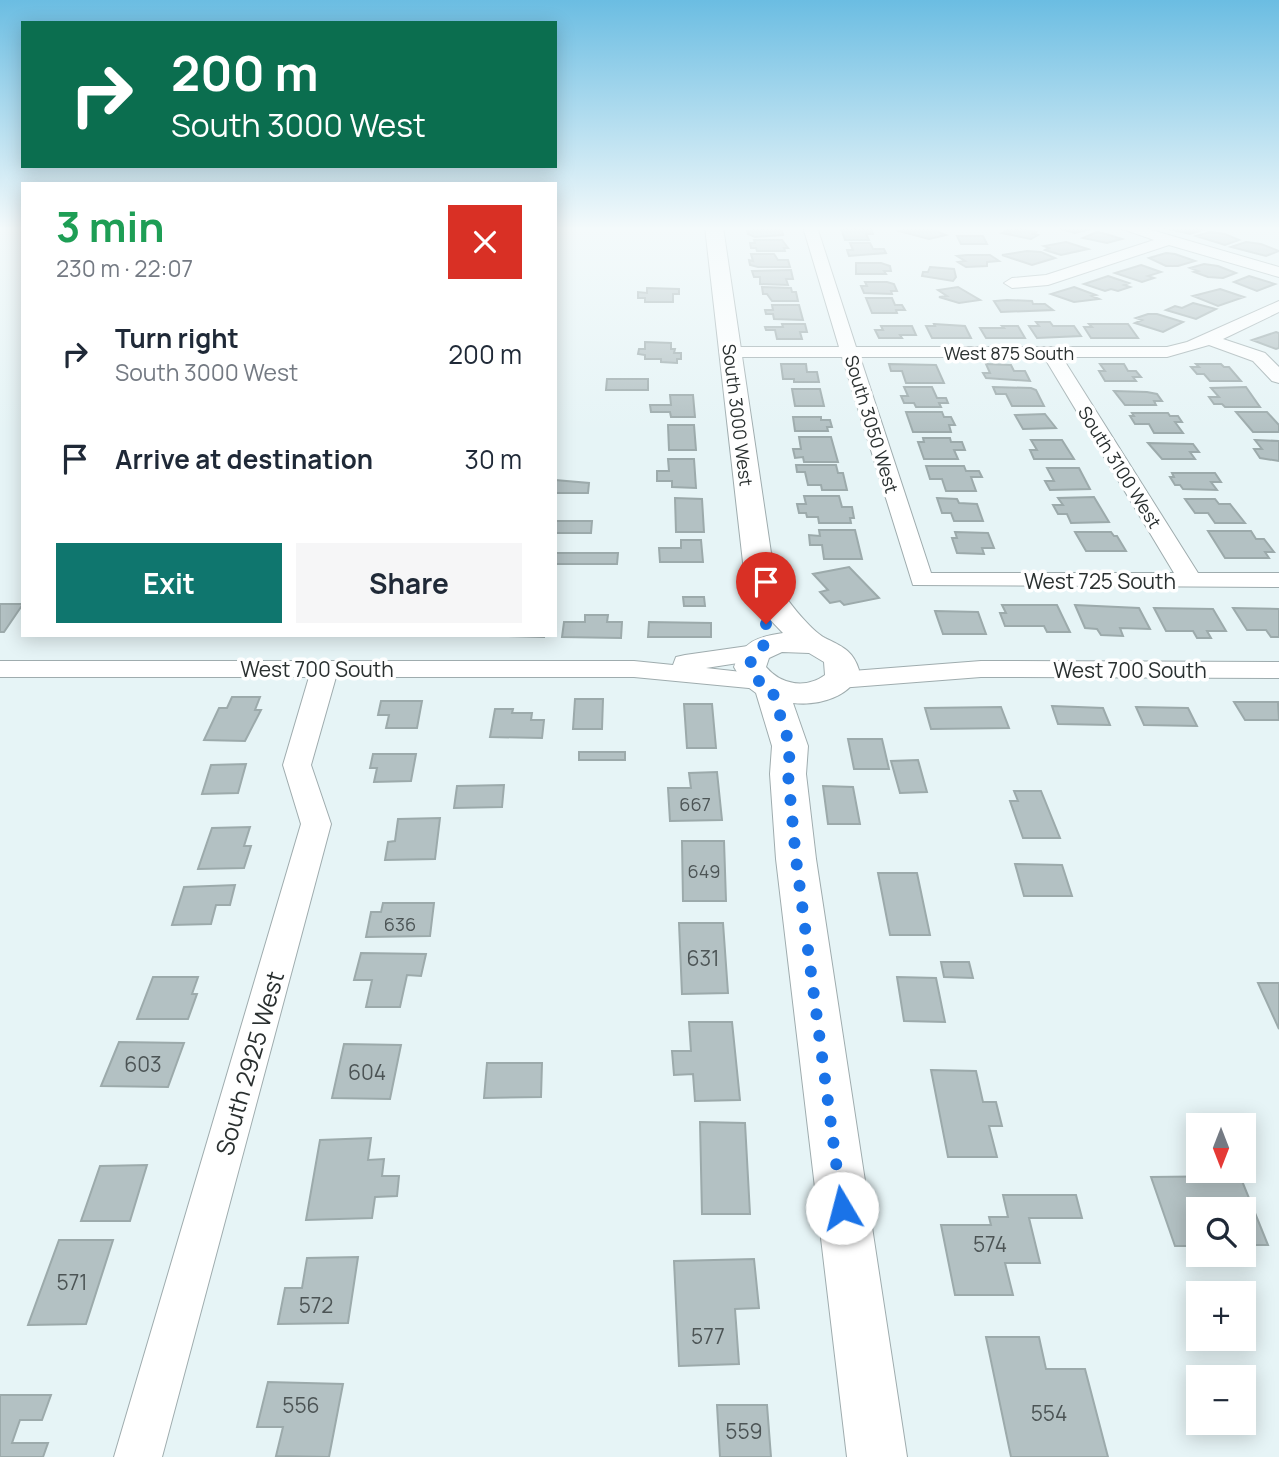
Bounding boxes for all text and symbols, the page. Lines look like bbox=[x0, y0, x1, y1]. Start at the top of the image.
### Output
text: 200 m bbox=[171, 39, 319, 106]
icon: right bbox=[56, 49, 147, 140]
text: South 3000 West bbox=[171, 103, 426, 147]
text: 3 min bbox=[56, 197, 165, 255]
button: close bbox=[448, 205, 522, 279]
text: 230 m · 22:07 bbox=[56, 252, 193, 284]
text: Turn right bbox=[115, 320, 239, 356]
icon: right bbox=[56, 335, 94, 373]
text: 200 m bbox=[448, 336, 522, 372]
street label: West 875 South bbox=[944, 341, 1074, 365]
street label: South 3000 West bbox=[717, 342, 759, 488]
street label: South 3050 West bbox=[840, 352, 904, 496]
text: South 3000 West bbox=[115, 356, 298, 388]
street label: South 3100 West bbox=[1073, 402, 1167, 532]
icon: arrive bbox=[56, 440, 94, 478]
text: Arrive at destination bbox=[115, 441, 373, 477]
text: 30 m bbox=[465, 441, 522, 477]
button: Exit bbox=[56, 543, 282, 623]
button: Share bbox=[296, 543, 522, 623]
pin bbox=[736, 552, 796, 624]
icon: arrive bbox=[747, 563, 785, 601]
street label: West 725 South bbox=[1024, 567, 1176, 595]
street label: West 700 South bbox=[240, 655, 394, 683]
street label: West 700 South bbox=[1053, 656, 1207, 684]
house number: 667 bbox=[679, 792, 711, 816]
house number: 649 bbox=[688, 859, 720, 883]
house number: 636 bbox=[384, 912, 416, 936]
house number: 631 bbox=[687, 944, 719, 972]
street label: South 2925 West bbox=[207, 967, 291, 1159]
house number: 603 bbox=[124, 1050, 162, 1078]
house number: 604 bbox=[348, 1058, 386, 1086]
north arrow bbox=[1186, 1113, 1256, 1183]
map controls bbox=[1186, 1113, 1256, 1435]
position arrow bbox=[805, 1171, 879, 1245]
button: search bbox=[1186, 1197, 1256, 1267]
house number: 574 bbox=[973, 1230, 1007, 1258]
house number: 571 bbox=[57, 1268, 87, 1296]
button: + bbox=[1186, 1281, 1256, 1351]
house number: 572 bbox=[299, 1291, 333, 1319]
house number: 577 bbox=[691, 1322, 725, 1350]
button: − bbox=[1186, 1365, 1256, 1435]
house number: 556 bbox=[282, 1391, 320, 1419]
house number: 554 bbox=[1031, 1399, 1067, 1427]
house number: 559 bbox=[725, 1417, 763, 1445]

